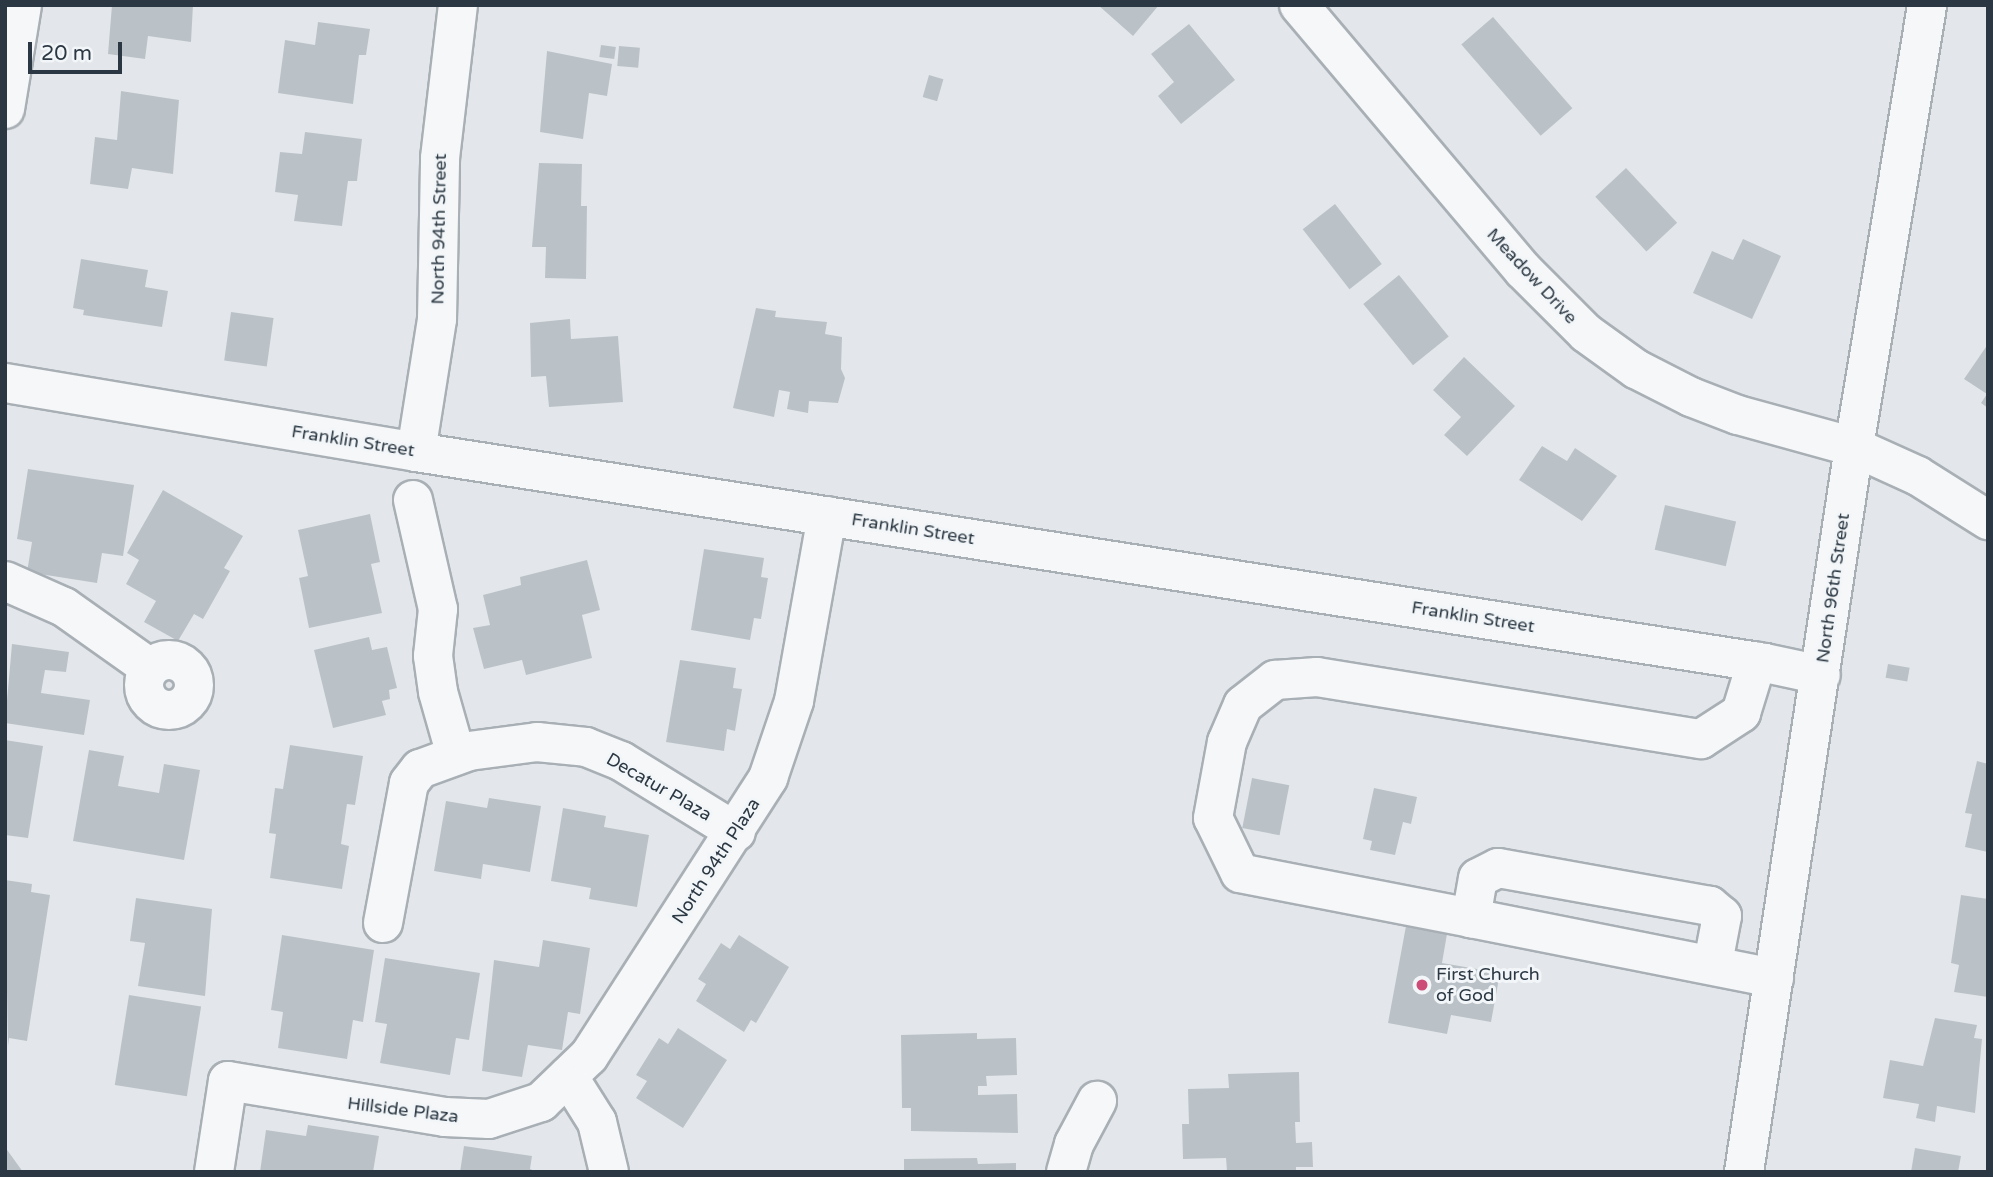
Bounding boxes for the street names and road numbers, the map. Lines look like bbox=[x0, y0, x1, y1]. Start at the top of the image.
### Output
street label: North 94th Street bbox=[427, 153, 451, 305]
street label: Meadow Drive bbox=[1482, 224, 1582, 328]
street label: Franklin Street bbox=[290, 421, 416, 461]
street label: Franklin Street bbox=[850, 509, 976, 549]
street label: North 96th Street bbox=[1812, 512, 1854, 664]
street label: Franklin Street bbox=[1410, 597, 1536, 637]
street label: Decatur Plaza bbox=[603, 748, 715, 826]
street label: North 94th Plaza bbox=[667, 794, 765, 928]
street label: Hillside Plaza bbox=[346, 1092, 460, 1128]

